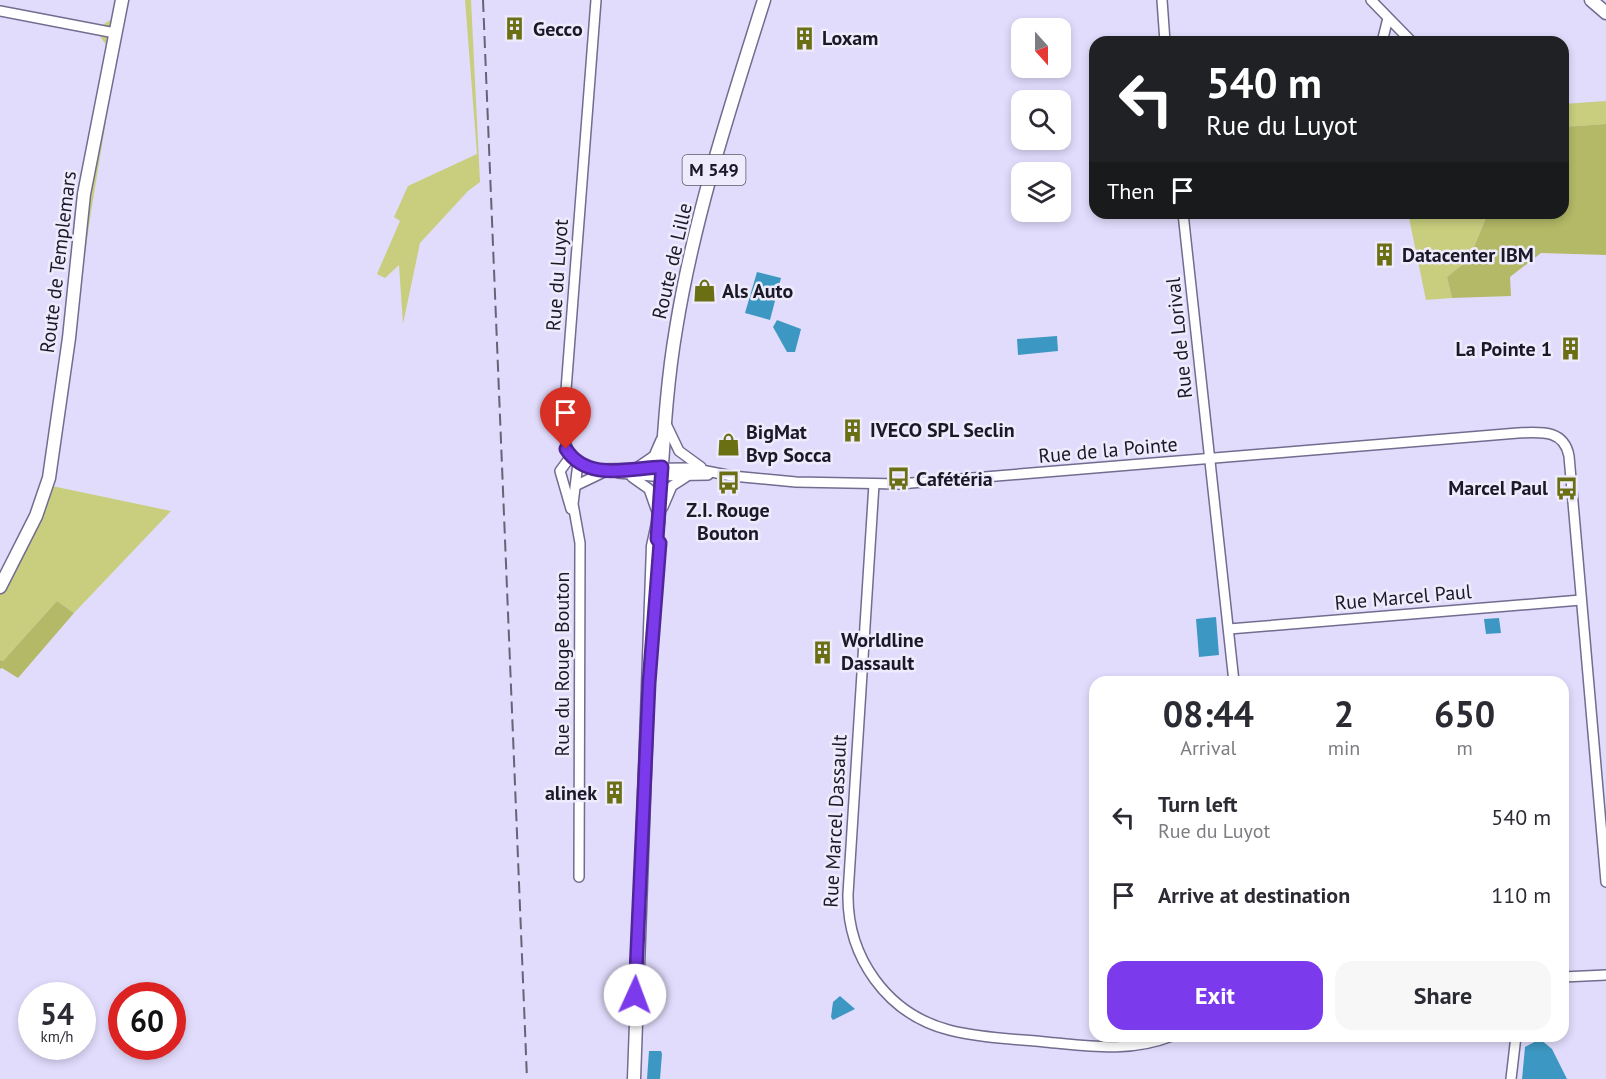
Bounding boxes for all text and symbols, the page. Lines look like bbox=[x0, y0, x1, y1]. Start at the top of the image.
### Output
building icon: Gecco bbox=[502, 16, 528, 42]
place label: Gecco bbox=[533, 16, 583, 42]
north arrow bbox=[1011, 18, 1071, 78]
map controls bbox=[1011, 18, 1071, 222]
building icon: Loxam bbox=[791, 25, 817, 51]
place label: Loxam bbox=[822, 25, 878, 51]
text: 540 m bbox=[1206, 55, 1322, 110]
icon: left bbox=[1107, 60, 1185, 138]
button: search bbox=[1011, 90, 1071, 150]
text: Rue du Luyot bbox=[1206, 108, 1357, 142]
road number: M 549 bbox=[682, 155, 746, 185]
button: layers bbox=[1011, 162, 1071, 222]
street label: Route de Templemars bbox=[34, 169, 82, 355]
icon: arrive bbox=[1166, 174, 1199, 207]
text: Then bbox=[1107, 177, 1154, 205]
street label: Route de Lille bbox=[646, 200, 698, 322]
street label: Rue du Luyot bbox=[540, 218, 574, 332]
building icon: Datacenter IBM bbox=[1371, 242, 1397, 268]
place label: Datacenter IBM bbox=[1402, 242, 1534, 268]
street label: Rue de Lorival bbox=[1160, 276, 1198, 400]
shop icon: Als Auto bbox=[691, 278, 717, 304]
place label: Als Auto bbox=[722, 278, 793, 304]
place label: La Pointe 1 bbox=[1456, 336, 1552, 362]
building icon: La Pointe 1 bbox=[1557, 336, 1583, 362]
pin bbox=[540, 387, 591, 449]
icon: arrive bbox=[549, 396, 582, 429]
building icon: IVECO SPL Seclin bbox=[839, 417, 865, 443]
place label: IVECO SPL Seclin bbox=[870, 417, 1015, 443]
place label: BigMat Bvp Socca bbox=[746, 419, 832, 468]
shop icon: BigMat Bvp Socca bbox=[715, 431, 741, 457]
street label: Rue de la Pointe bbox=[1037, 431, 1179, 469]
bus stop icon: Cafétéria bbox=[885, 466, 911, 492]
place label: Cafétéria bbox=[916, 466, 993, 492]
bus stop icon: Z.I. Rouge Bouton bbox=[715, 470, 741, 496]
place label: Marcel Paul bbox=[1448, 475, 1548, 501]
bus stop icon: Marcel Paul bbox=[1553, 475, 1579, 501]
place label: Z.I. Rouge Bouton bbox=[686, 497, 770, 546]
street label: Rue du Rouge Bouton bbox=[549, 572, 575, 756]
street label: Rue Marcel Paul bbox=[1333, 578, 1473, 616]
place label: Worldline Dassault bbox=[841, 627, 924, 676]
building icon: Worldline Dassault bbox=[810, 639, 836, 665]
text: 08:44 bbox=[1163, 690, 1254, 737]
text: 2 bbox=[1334, 690, 1354, 737]
text: 650 bbox=[1434, 690, 1495, 737]
street label: Rue Marcel Dassault bbox=[817, 733, 853, 908]
text: Arrival bbox=[1180, 735, 1236, 761]
text: min bbox=[1328, 735, 1360, 761]
text: m bbox=[1457, 735, 1473, 761]
place label: alinek bbox=[545, 780, 597, 806]
building icon: alinek bbox=[602, 780, 628, 806]
text: Turn left bbox=[1158, 790, 1238, 818]
icon: left bbox=[1107, 801, 1140, 834]
text: 540 m bbox=[1491, 803, 1551, 831]
text: Rue du Luyot bbox=[1158, 818, 1270, 844]
icon: arrive bbox=[1107, 879, 1140, 912]
text: Arrive at destination bbox=[1158, 881, 1350, 909]
text: 110 m bbox=[1491, 881, 1551, 909]
button: Exit bbox=[1107, 961, 1323, 1030]
button: Share bbox=[1335, 961, 1551, 1030]
position arrow bbox=[603, 963, 667, 1027]
speed limit sign: 60 bbox=[108, 982, 186, 1060]
text: 54 bbox=[40, 994, 74, 1033]
text: km/h bbox=[41, 1027, 73, 1046]

